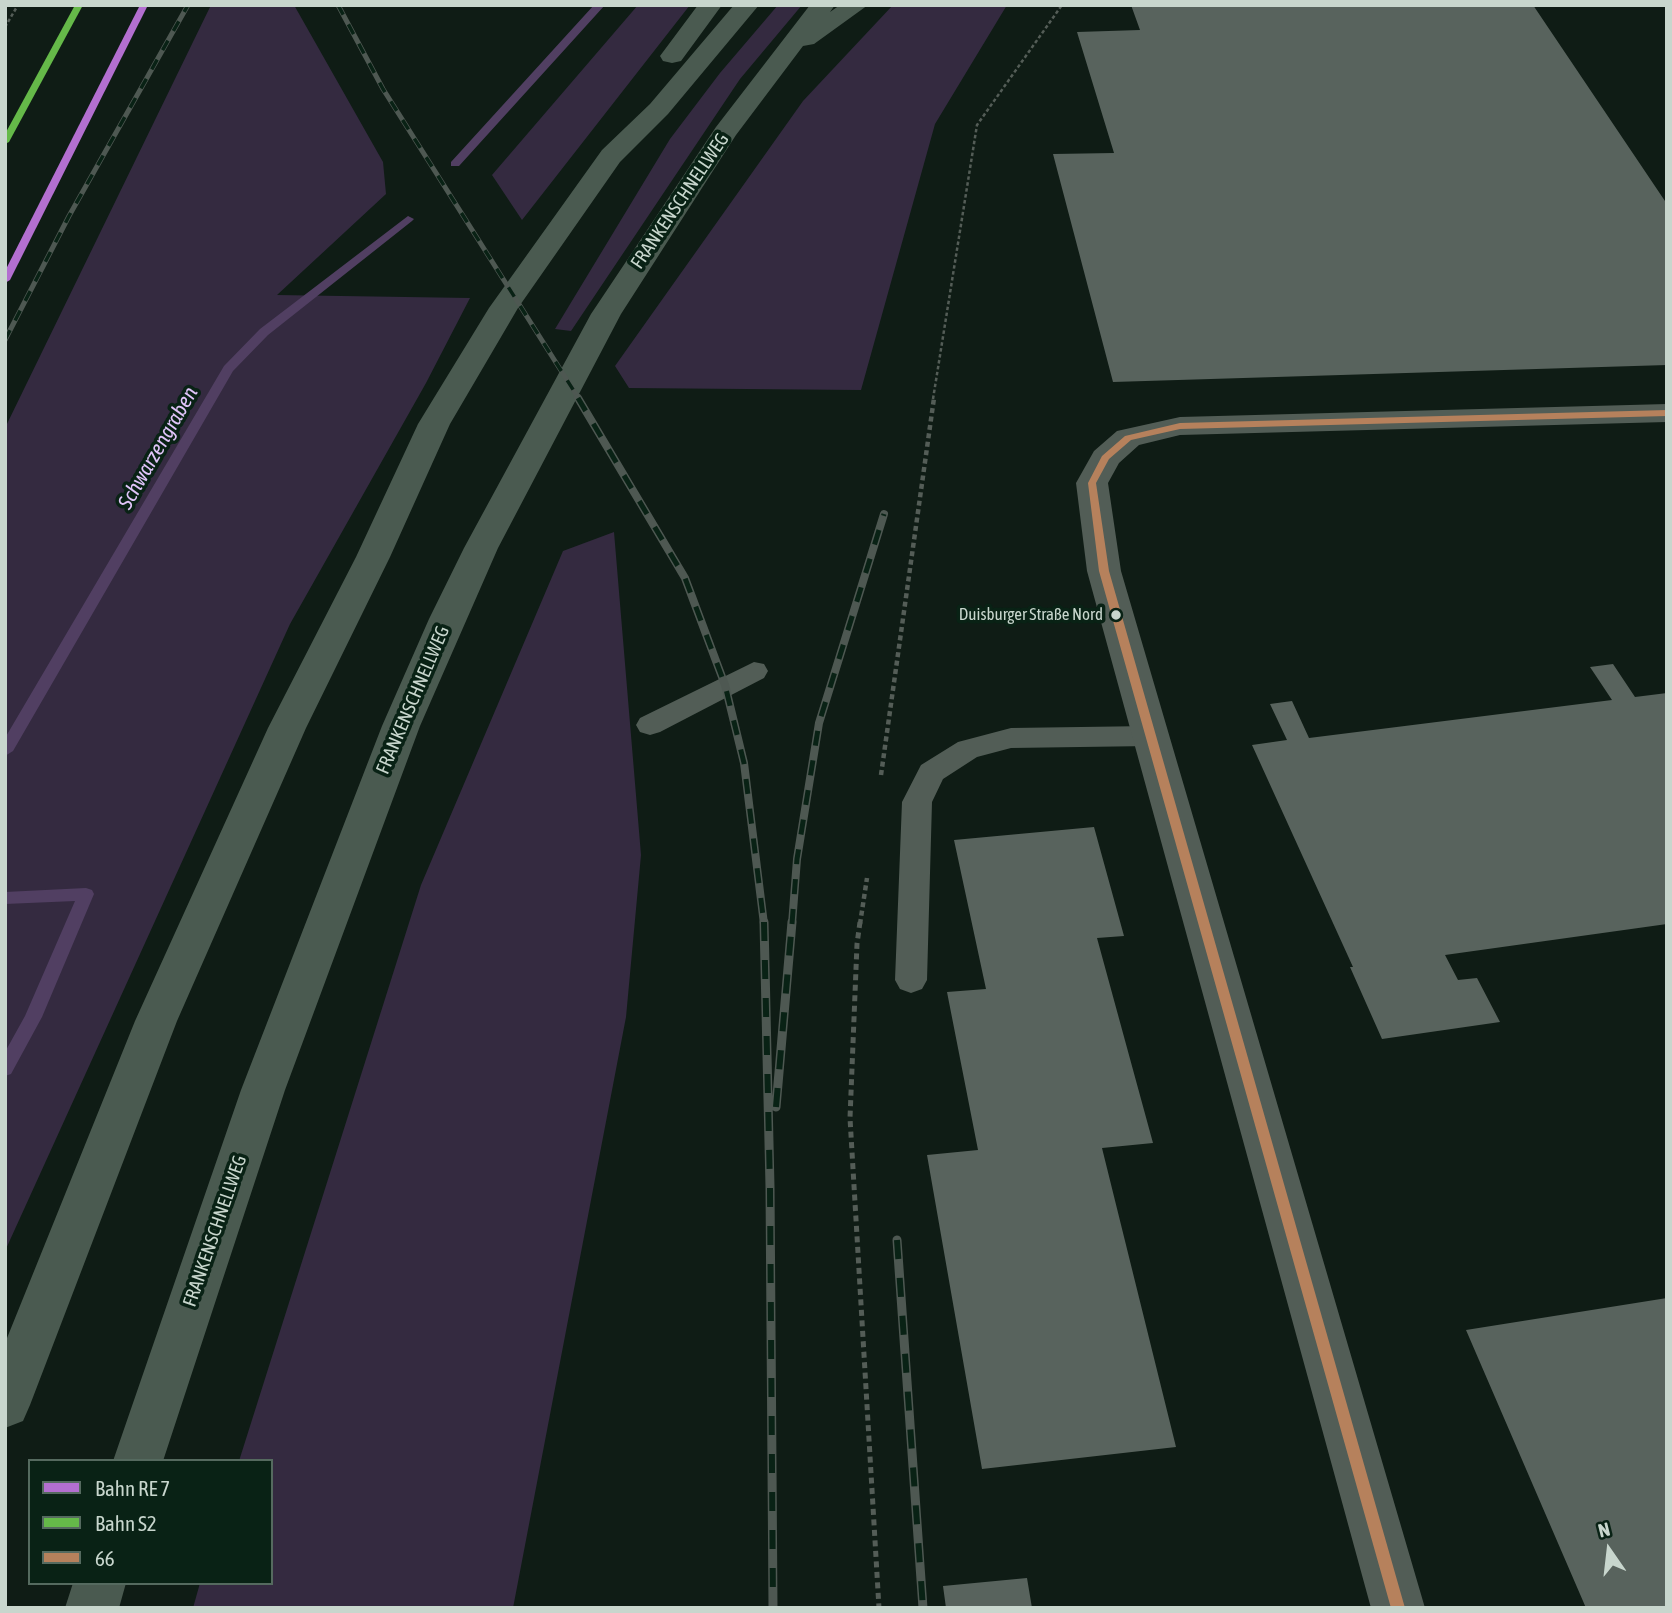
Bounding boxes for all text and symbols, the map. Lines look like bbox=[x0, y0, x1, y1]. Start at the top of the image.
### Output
street label: FRANKENSCHNELLWEG bbox=[626, 129, 734, 273]
water label: Schwarzengraben bbox=[113, 382, 203, 514]
place label: Duisburger Straße Nord bbox=[959, 605, 1103, 625]
marker: Duisburger Straße Nord bbox=[1109, 608, 1123, 622]
street label: FRANKENSCHNELLWEG bbox=[371, 622, 455, 778]
street label: FRANKENSCHNELLWEG bbox=[178, 1152, 252, 1310]
legend bbox=[28, 1459, 273, 1585]
text: Bahn RE 7 bbox=[95, 1476, 170, 1500]
text: Bahn S2 bbox=[95, 1511, 157, 1535]
north arrow bbox=[1574, 1515, 1644, 1585]
text: N bbox=[1596, 1518, 1612, 1542]
text: 66 bbox=[95, 1546, 115, 1570]

